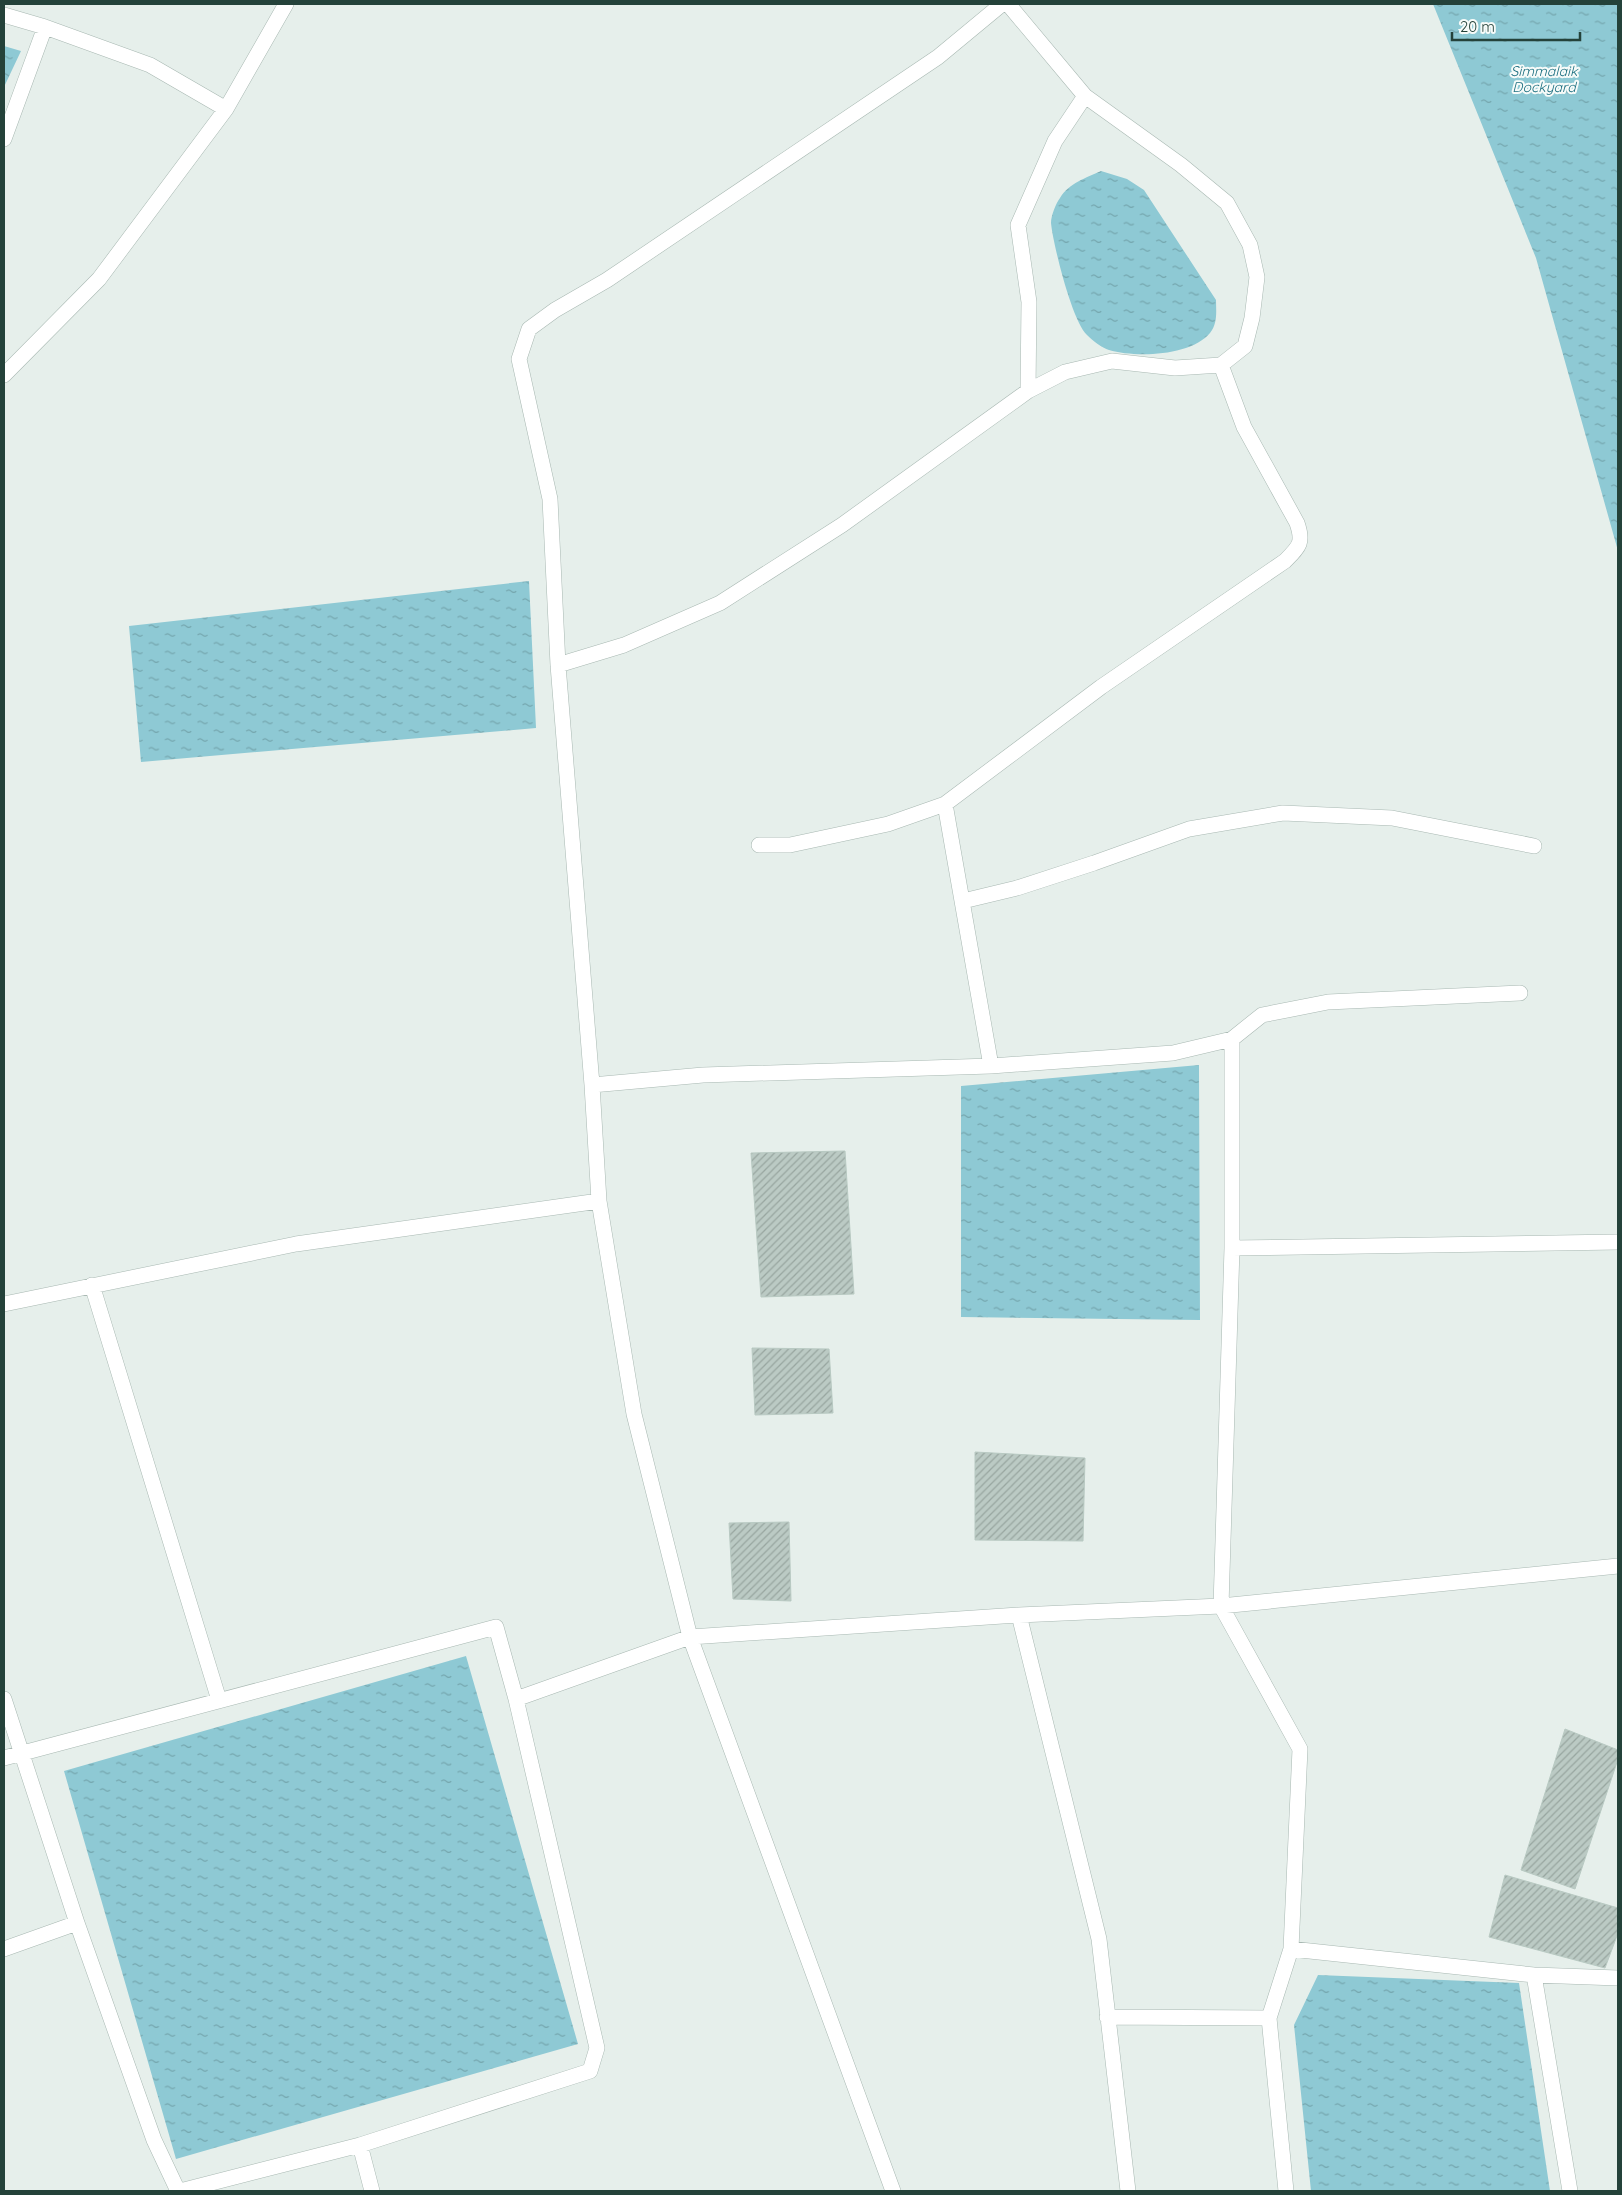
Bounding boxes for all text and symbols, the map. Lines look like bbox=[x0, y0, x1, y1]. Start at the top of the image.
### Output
scale bar bbox=[1452, 10, 1580, 42]
text: 20 m bbox=[1460, 17, 1495, 36]
water label: Simmalaik Dockyard bbox=[1510, 62, 1579, 96]

